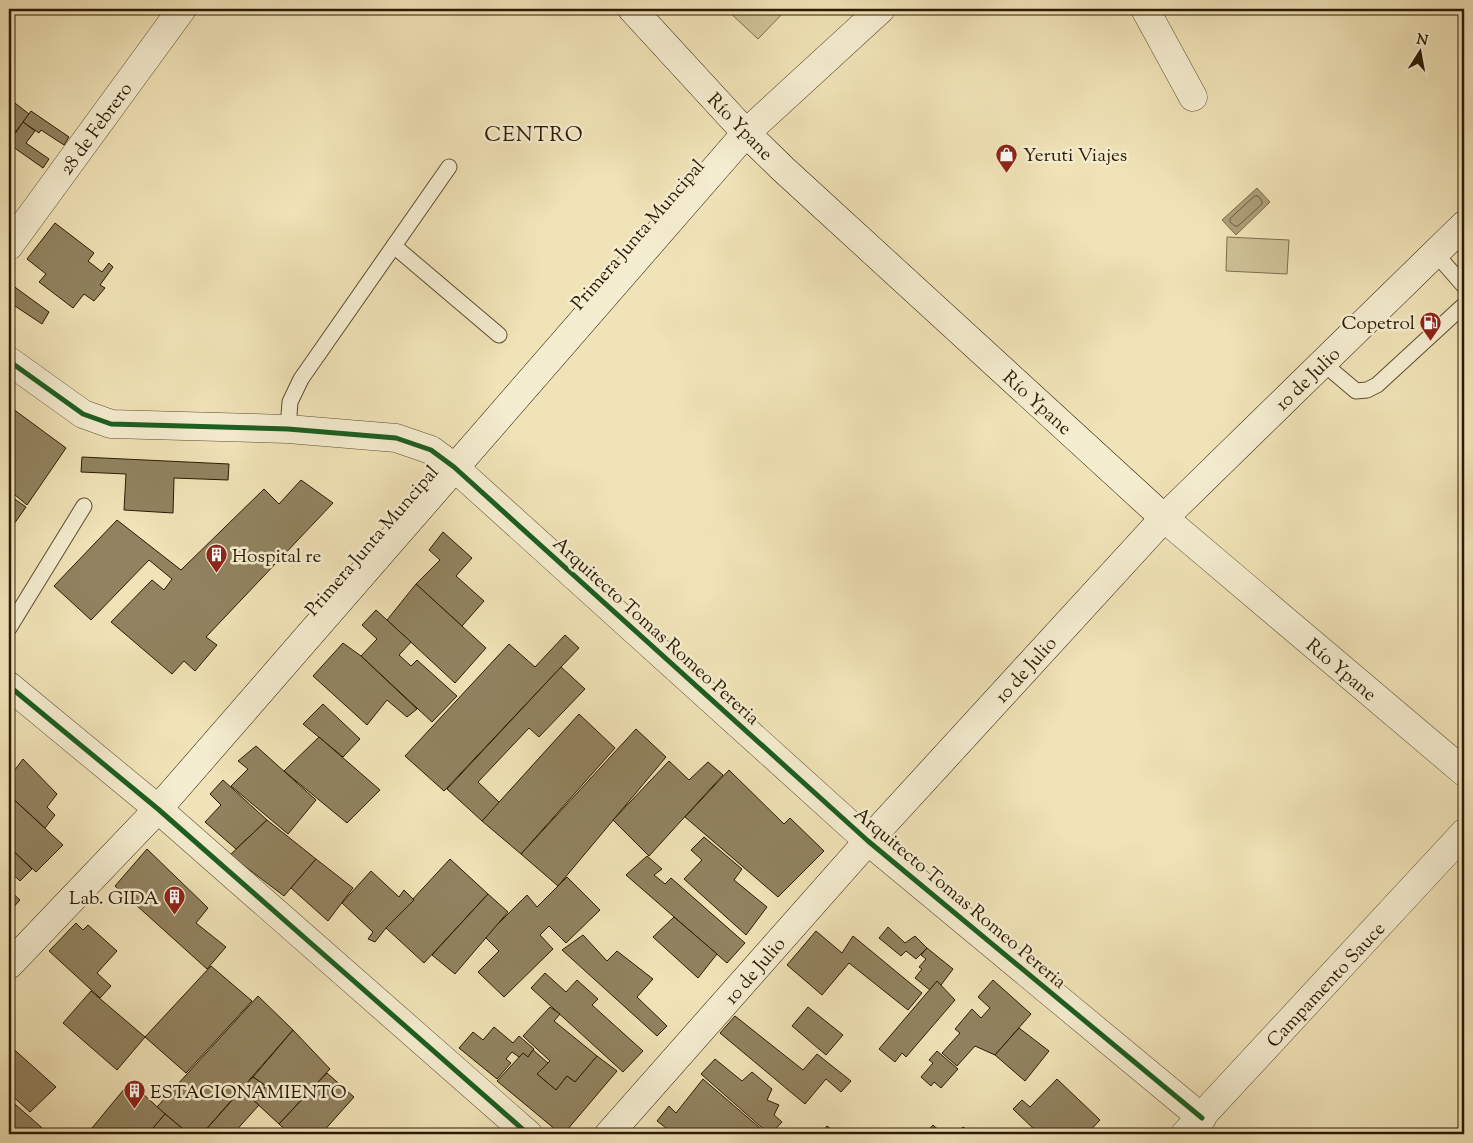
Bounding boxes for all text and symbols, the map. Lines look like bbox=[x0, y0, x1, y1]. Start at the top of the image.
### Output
north arrow bbox=[1396, 28, 1446, 78]
text: N bbox=[1415, 30, 1429, 52]
street label: 28 de Febrero bbox=[54, 78, 140, 181]
street label: Río Ypane bbox=[700, 88, 778, 168]
district label: CENTRO bbox=[484, 121, 584, 151]
shop icon: Yeruti Viajes bbox=[995, 142, 1019, 173]
place label: Yeruti Viajes bbox=[1023, 143, 1127, 170]
street label: Primera Junta Muncipal bbox=[566, 154, 712, 317]
fuel station icon: Copetrol bbox=[1419, 310, 1443, 341]
place label: Copetrol bbox=[1341, 311, 1415, 338]
street label: 10 de Julio bbox=[1270, 342, 1347, 418]
street label: Río Ypane bbox=[996, 365, 1077, 442]
street label: Primera Junta Muncipal bbox=[300, 460, 446, 623]
street label: Arquitecto Tomas Romeo Pereria bbox=[546, 531, 765, 732]
building icon: Hospital re bbox=[204, 543, 228, 574]
place label: Hospital re bbox=[232, 544, 321, 571]
street label: 10 de Julio bbox=[990, 631, 1064, 710]
street label: Río Ypane bbox=[1299, 633, 1382, 709]
street label: Arquitecto Tomas Romeo Pereria bbox=[847, 802, 1072, 996]
building icon: Lab. GIDA bbox=[163, 885, 187, 916]
place label: Lab. GIDA bbox=[69, 886, 160, 913]
street label: Campamento Sauce bbox=[1261, 917, 1392, 1055]
street label: 10 de Julio bbox=[719, 932, 793, 1011]
building icon: ESTACIONAMIENTO bbox=[122, 1079, 146, 1110]
place label: ESTACIONAMIENTO bbox=[150, 1080, 347, 1107]

